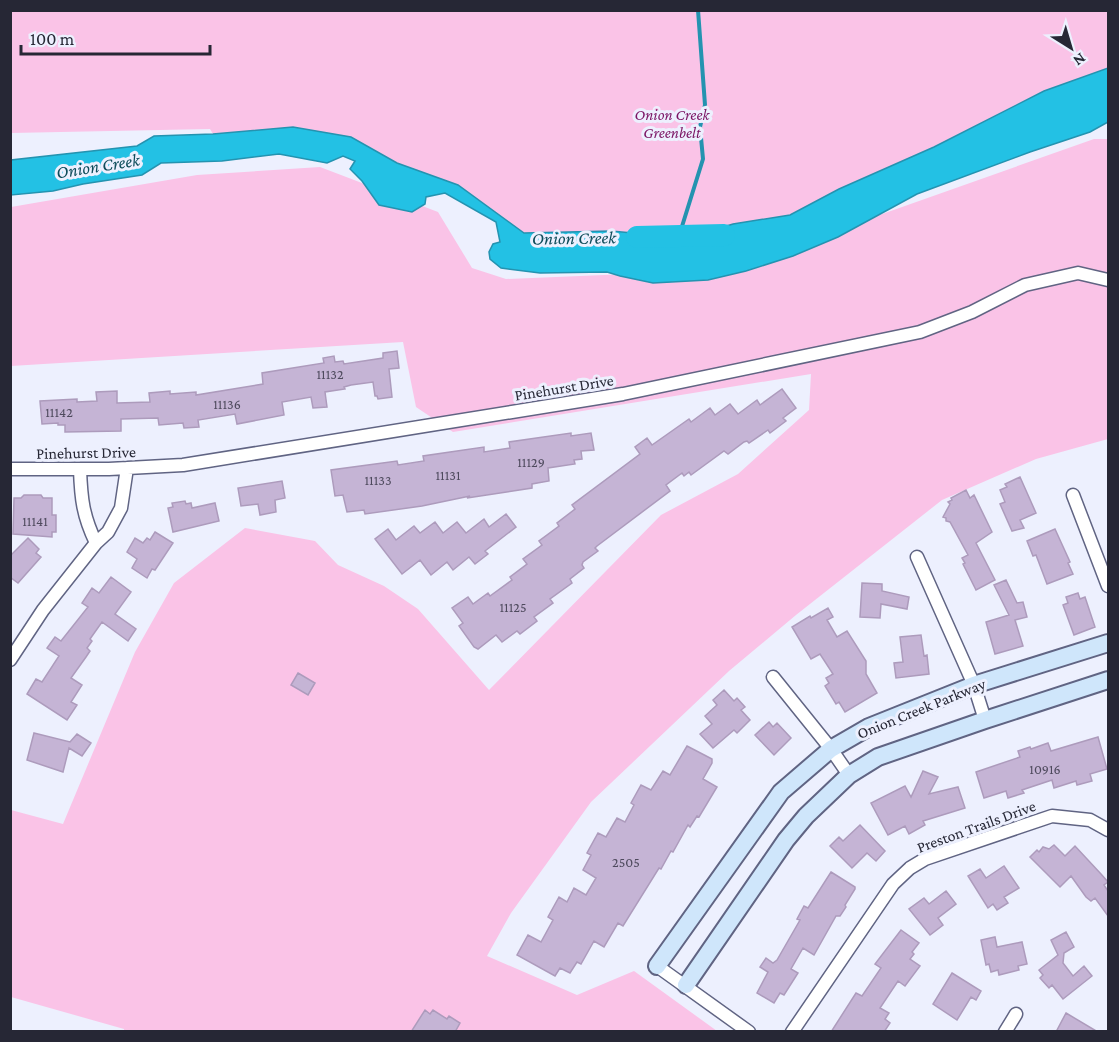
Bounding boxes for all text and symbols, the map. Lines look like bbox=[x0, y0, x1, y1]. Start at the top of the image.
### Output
scale bar bbox=[21, 18, 210, 56]
north arrow bbox=[1041, 18, 1101, 78]
text: 100 m bbox=[30, 29, 75, 49]
text: N bbox=[1070, 50, 1089, 70]
park label: Onion Creek Greenbelt bbox=[635, 106, 710, 141]
water label: Onion Creek bbox=[55, 149, 142, 182]
water label: Onion Creek bbox=[532, 227, 617, 249]
house number: 11132 bbox=[316, 366, 344, 382]
street label: Pinehurst Drive bbox=[513, 371, 615, 404]
house number: 11136 bbox=[213, 396, 241, 412]
house number: 11142 bbox=[45, 404, 73, 420]
street label: Pinehurst Drive bbox=[36, 443, 136, 462]
house number: 11129 bbox=[517, 454, 545, 470]
house number: 11131 bbox=[435, 467, 461, 483]
house number: 11133 bbox=[364, 472, 392, 488]
house number: 11141 bbox=[22, 513, 48, 529]
house number: 11125 bbox=[499, 599, 527, 615]
street label: Onion Creek Parkway bbox=[854, 675, 989, 743]
house number: 10916 bbox=[1029, 761, 1061, 777]
street label: Preston Trails Drive bbox=[914, 797, 1038, 856]
house number: 2505 bbox=[612, 854, 640, 870]

